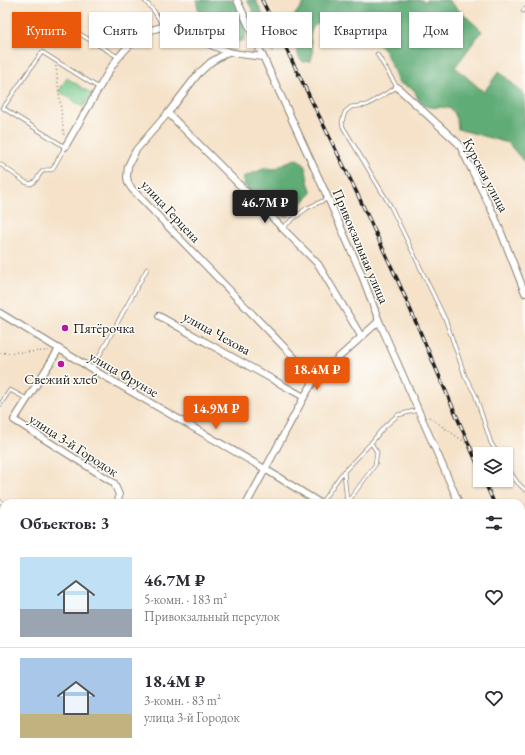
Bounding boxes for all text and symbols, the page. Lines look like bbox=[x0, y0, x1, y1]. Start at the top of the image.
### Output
chip: Купить bbox=[12, 12, 81, 48]
chip: Снять bbox=[89, 12, 152, 48]
chip: Фильтры bbox=[160, 12, 239, 48]
chip: Новое bbox=[247, 12, 312, 48]
chip: Квартира bbox=[320, 12, 401, 48]
chip: Дом bbox=[409, 12, 463, 48]
street label: Курская улица bbox=[459, 135, 513, 216]
street label: улица Герцена bbox=[137, 176, 205, 247]
street label: Привокзальная улица bbox=[329, 186, 394, 307]
pin: 46.7M ₽ bbox=[228, 190, 302, 224]
text: 46.7M ₽ bbox=[242, 194, 288, 211]
street label: улица Чехова bbox=[180, 307, 254, 359]
place label: Пятёрочка bbox=[73, 319, 135, 337]
marker: Пятёрочка bbox=[60, 323, 70, 333]
street label: улица Фрунзе bbox=[86, 347, 162, 401]
pin: 18.4M ₽ bbox=[280, 357, 354, 391]
marker: Свежий хлеб bbox=[56, 359, 66, 369]
text: 18.4M ₽ bbox=[294, 361, 340, 378]
place label: Свежий хлеб bbox=[24, 370, 98, 388]
pin: 14.9M ₽ bbox=[179, 396, 253, 430]
text: 14.9M ₽ bbox=[193, 400, 239, 417]
street label: улица 3-й Городок bbox=[26, 409, 122, 481]
map controls bbox=[473, 447, 513, 487]
button: layers bbox=[473, 447, 513, 487]
text: Объектов: 3 bbox=[20, 512, 110, 534]
icon: filters bbox=[483, 512, 505, 534]
text: 46.7M ₽ bbox=[144, 569, 205, 591]
icon: home bbox=[52, 573, 100, 621]
icon: heart bbox=[483, 586, 505, 608]
text: 5-комн. · 183 m² bbox=[144, 591, 227, 608]
text: Привокзальный переулок bbox=[144, 608, 280, 625]
text: 18.4M ₽ bbox=[144, 670, 205, 692]
icon: home bbox=[52, 674, 100, 722]
icon: heart bbox=[483, 687, 505, 709]
text: 3-комн. · 83 m² bbox=[144, 692, 221, 709]
text: улица 3-й Городок bbox=[144, 709, 240, 726]

